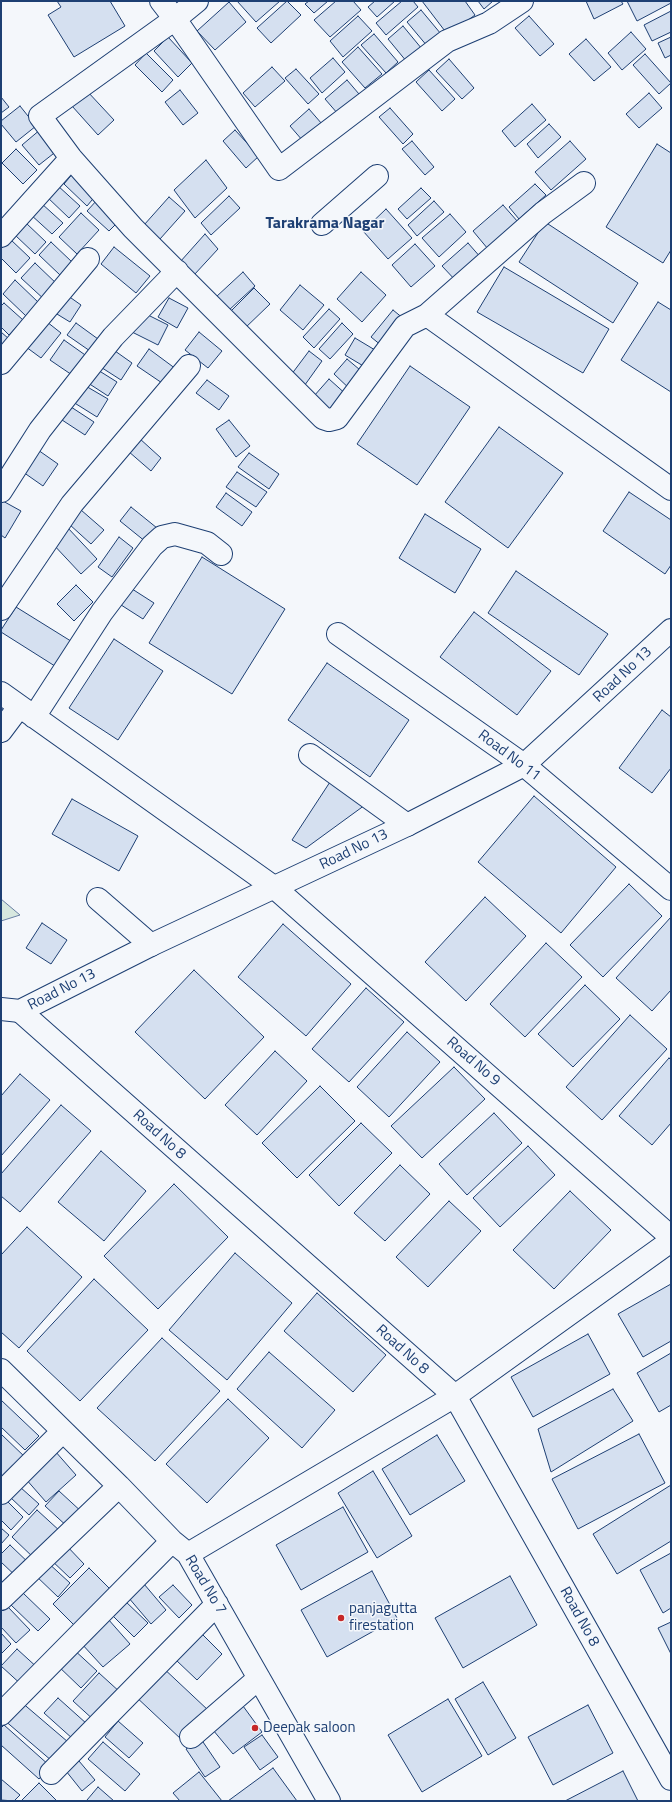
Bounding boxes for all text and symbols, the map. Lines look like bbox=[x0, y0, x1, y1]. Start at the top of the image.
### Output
district label: Tarakrama Nagar bbox=[266, 214, 384, 234]
street label: Road No 13 bbox=[590, 643, 656, 707]
street label: Road No 11 bbox=[474, 727, 544, 785]
street label: Road No 13 bbox=[317, 826, 391, 874]
street label: Road No 13 bbox=[25, 965, 99, 1015]
street label: Road No 9 bbox=[442, 1034, 504, 1090]
street label: Road No 8 bbox=[129, 1106, 189, 1164]
street label: Road No 8 bbox=[372, 1321, 432, 1379]
street label: Road No 7 bbox=[180, 1552, 230, 1618]
street label: Road No 8 bbox=[555, 1584, 603, 1650]
place label: panjagutta firestation bbox=[349, 1600, 417, 1635]
marker: panjagutta firestation bbox=[336, 1613, 346, 1623]
place label: Deepak saloon bbox=[263, 1719, 356, 1737]
marker: Deepak saloon bbox=[250, 1723, 260, 1733]

